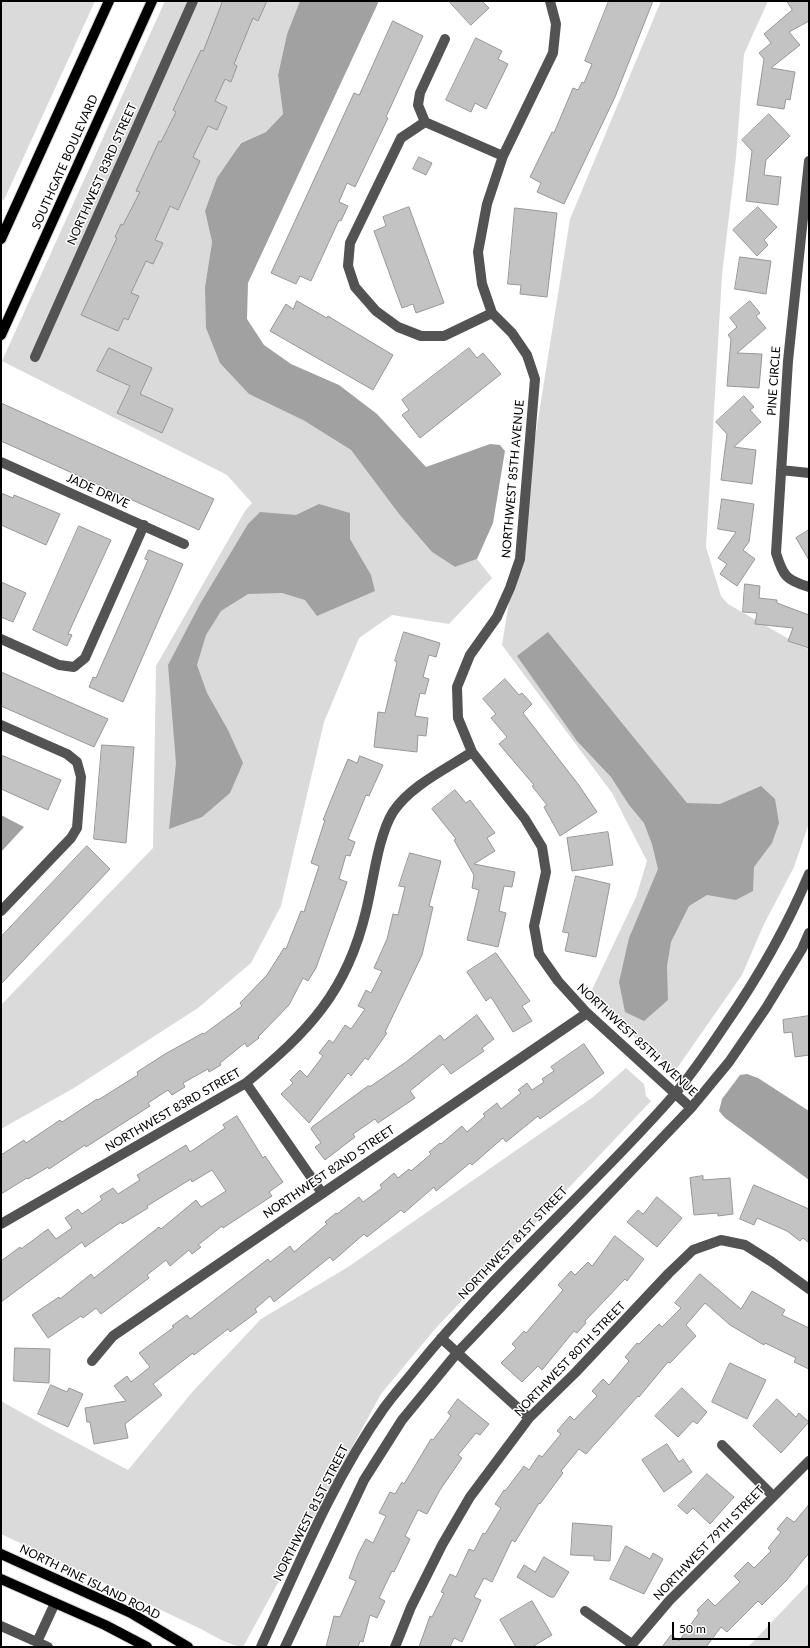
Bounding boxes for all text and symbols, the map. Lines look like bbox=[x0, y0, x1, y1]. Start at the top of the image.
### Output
street label: SOUTHGATE BOULEVARD bbox=[29, 92, 101, 232]
street label: NORTHWEST 83RD STREET bbox=[64, 101, 140, 247]
street label: PINE CIRCLE bbox=[764, 346, 784, 416]
street label: NORTHWEST 85TH AVENUE bbox=[499, 399, 527, 559]
street label: JADE DRIVE bbox=[64, 471, 132, 511]
street label: NORTHWEST 85TH AVENUE bbox=[574, 981, 700, 1099]
street label: NORTHWEST 83RD STREET bbox=[103, 1065, 243, 1155]
street label: NORTHWEST 82ND STREET bbox=[260, 1123, 398, 1221]
street label: NORTHWEST 81ST STREET bbox=[455, 1184, 571, 1302]
street label: NORTHWEST 80TH STREET bbox=[511, 1299, 629, 1419]
street label: NORTHWEST 81ST STREET bbox=[270, 1442, 352, 1584]
street label: NORTHWEST 79TH STREET bbox=[650, 1483, 768, 1603]
street label: NORTH PINE ISLAND ROAD bbox=[17, 1542, 163, 1622]
scale bar bbox=[674, 1614, 772, 1640]
text: 50 m bbox=[679, 1621, 706, 1636]

